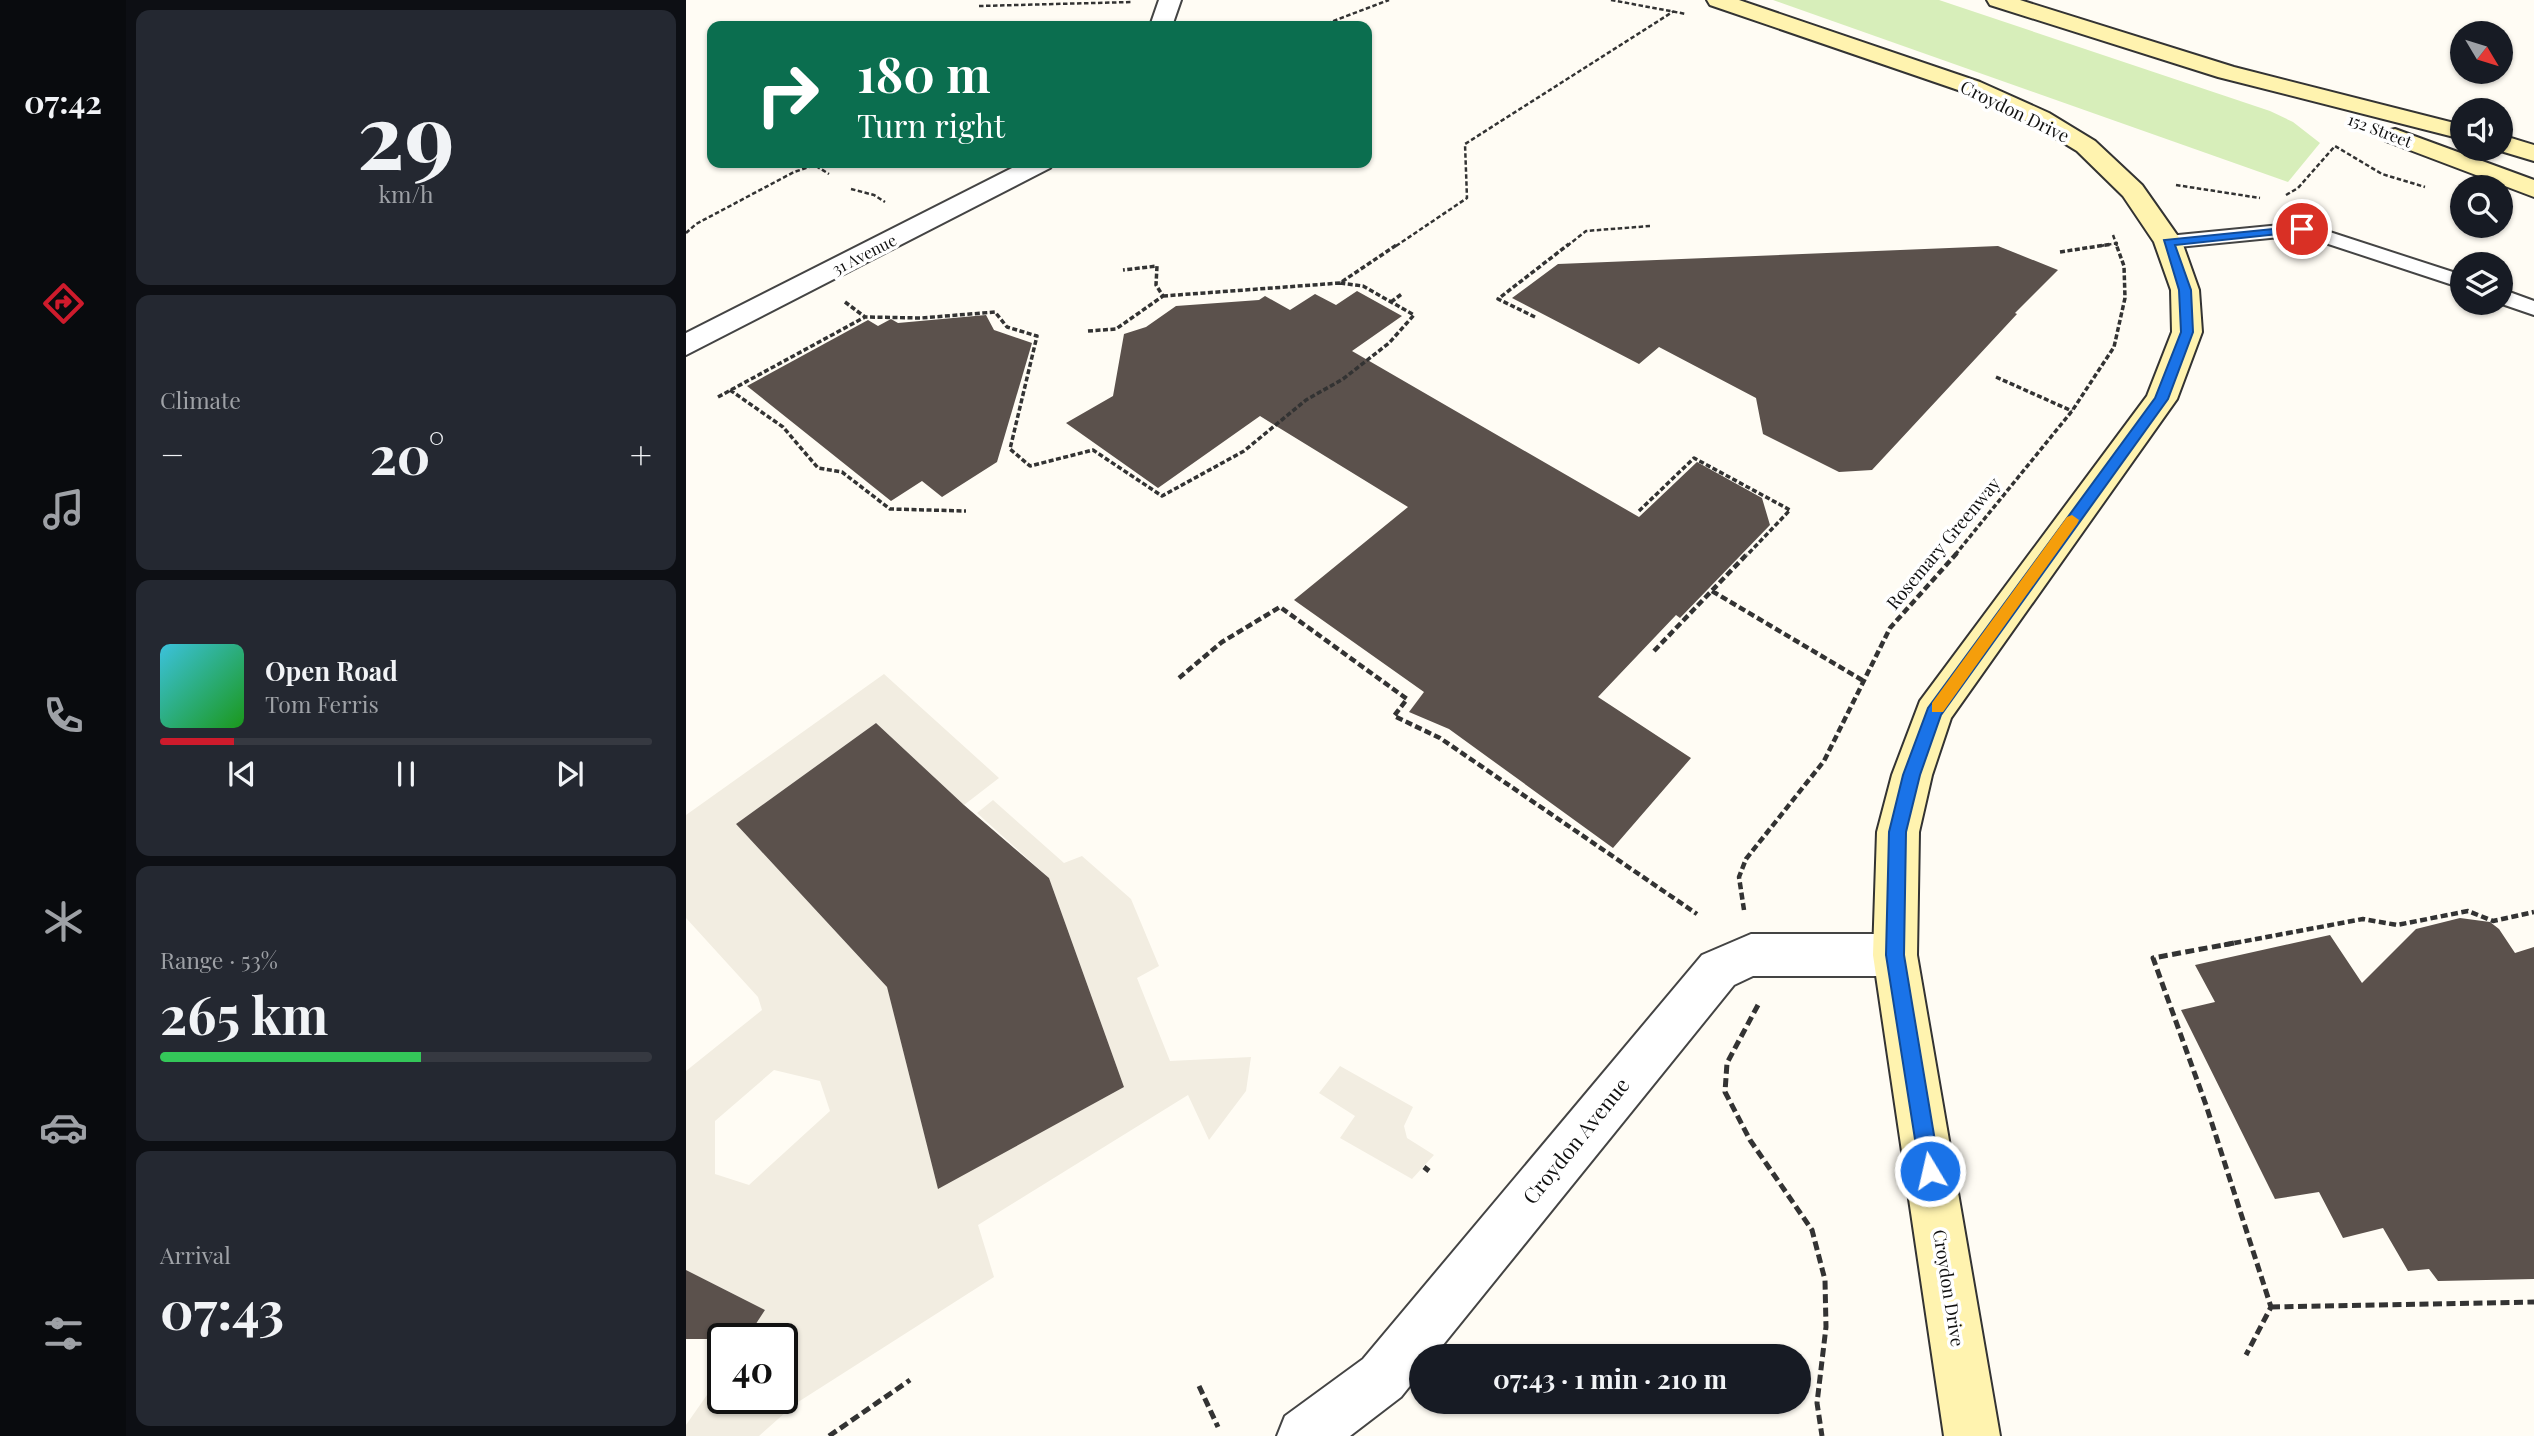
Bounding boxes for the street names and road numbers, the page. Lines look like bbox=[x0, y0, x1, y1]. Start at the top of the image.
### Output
street label: Croydon Drive bbox=[1957, 74, 2073, 148]
street label: 152 Street bbox=[2345, 108, 2415, 152]
street label: 31 Avenue bbox=[828, 229, 900, 279]
street label: Rosemary Greenway bbox=[1881, 472, 2005, 614]
street label: Croydon Avenue bbox=[1515, 1071, 1635, 1209]
street label: Croydon Drive bbox=[1928, 1228, 1970, 1348]

